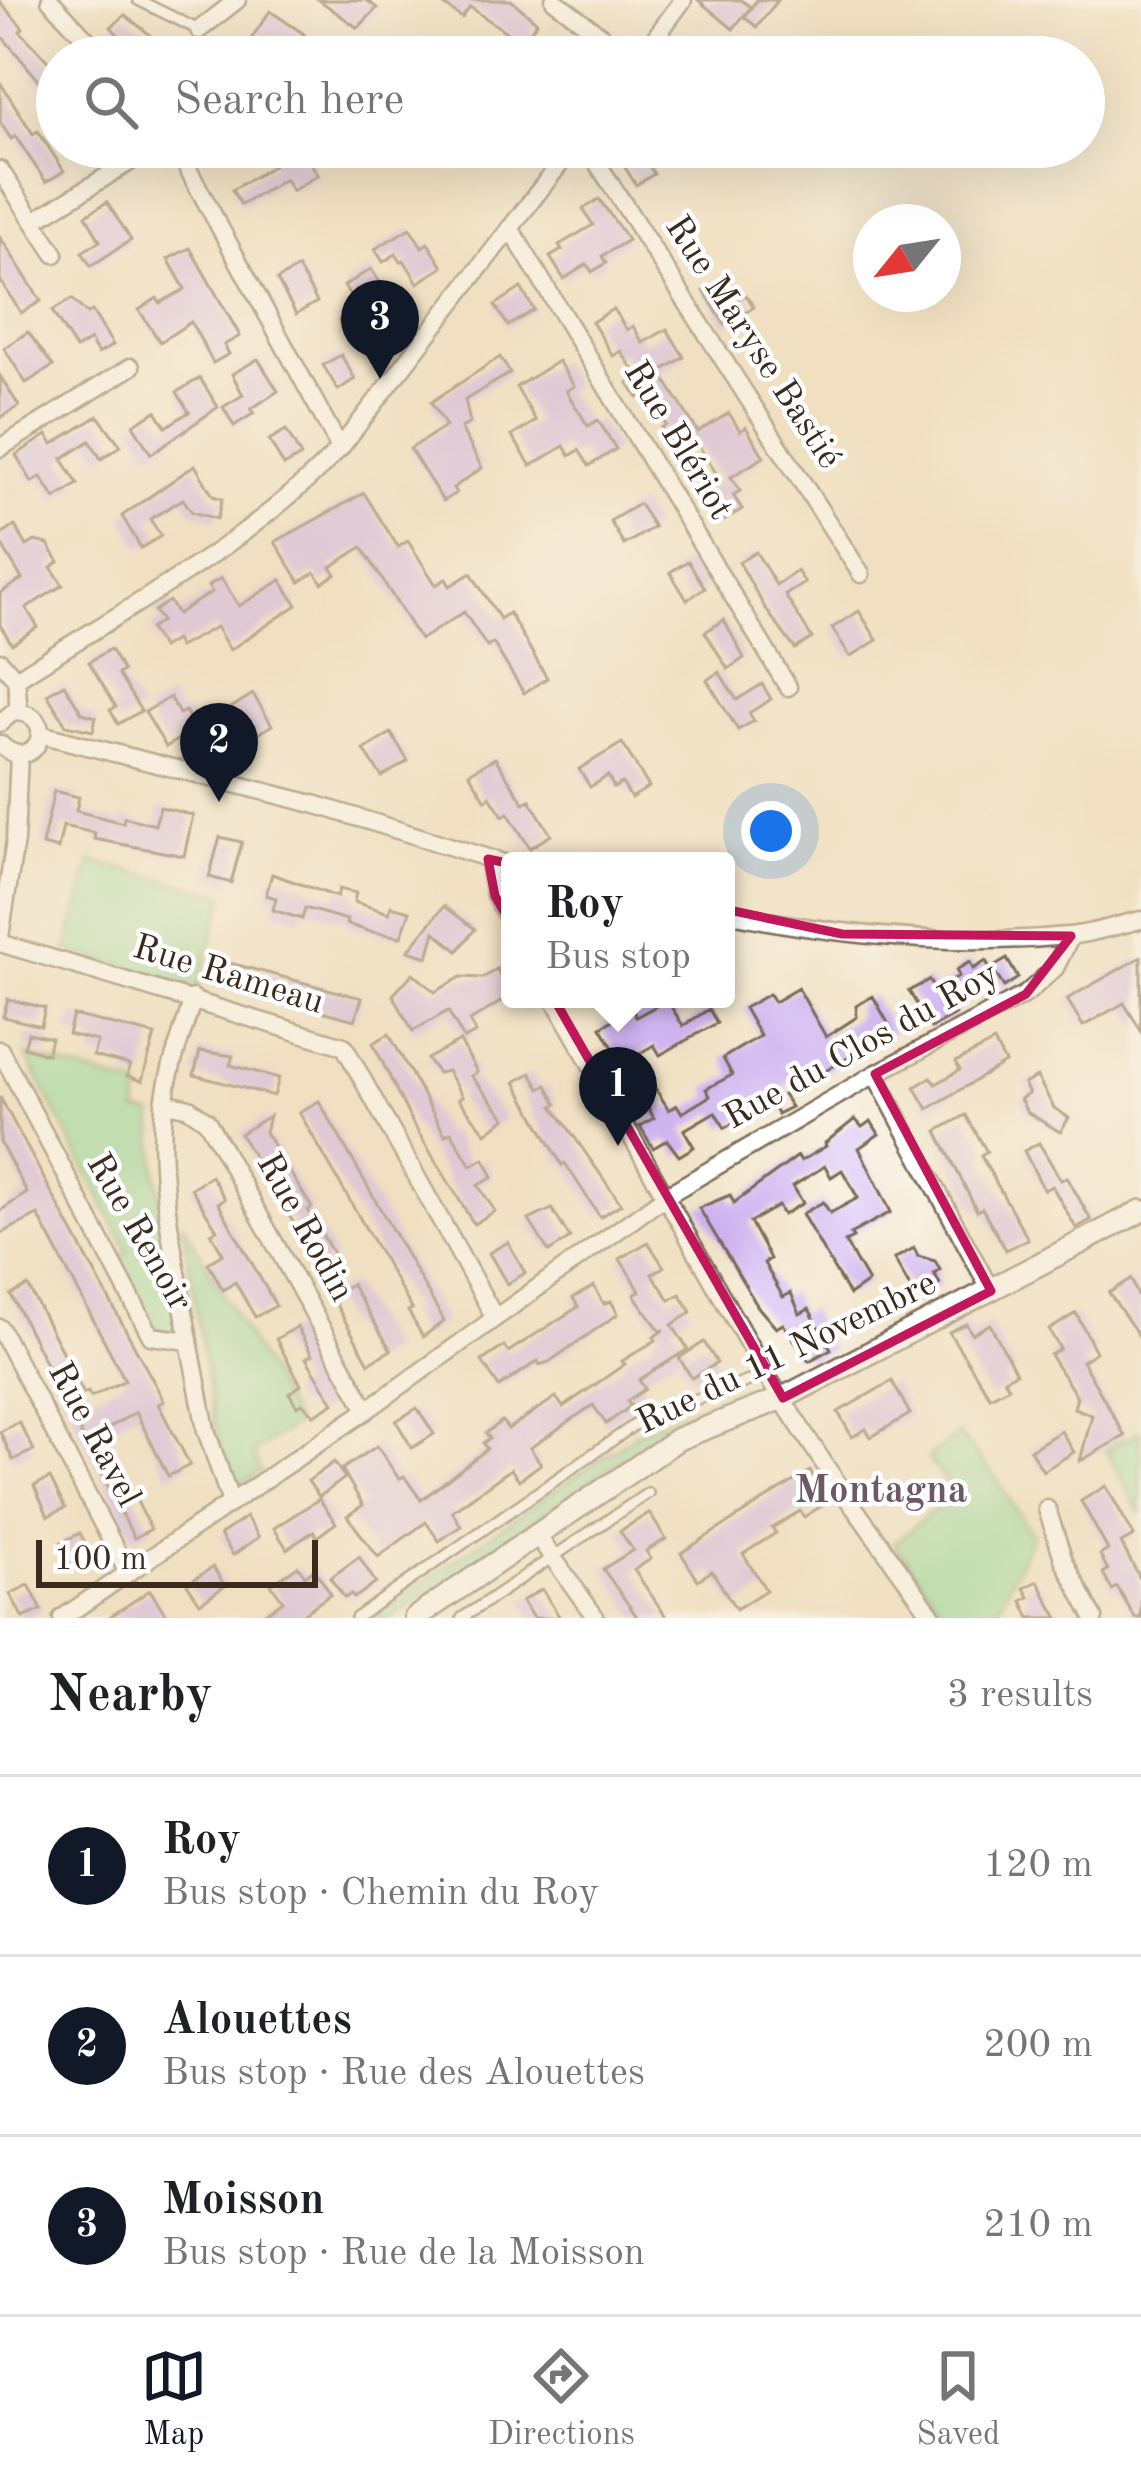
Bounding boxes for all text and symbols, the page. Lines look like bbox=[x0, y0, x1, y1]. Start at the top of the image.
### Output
search box bbox=[36, 36, 1105, 168]
icon: search bbox=[78, 69, 144, 135]
text: Search here bbox=[174, 79, 404, 124]
north arrow bbox=[853, 204, 961, 312]
street label: Rue Maryse Bastié bbox=[657, 210, 847, 476]
pin: 3 bbox=[341, 280, 419, 379]
street label: Rue Blériot bbox=[616, 356, 738, 526]
pin: 2 bbox=[180, 703, 258, 802]
your location bbox=[741, 801, 801, 861]
popup bbox=[501, 852, 735, 1008]
text: Roy bbox=[545, 883, 624, 928]
street label: Rue Rameau bbox=[128, 930, 328, 1022]
text: Bus stop bbox=[545, 938, 691, 977]
street label: Rue du Clos du Roy bbox=[719, 957, 1005, 1137]
pin: 1 bbox=[579, 1047, 657, 1146]
street label: Rue Renoir bbox=[78, 1148, 198, 1318]
street label: Rue Rodin bbox=[249, 1148, 359, 1308]
street label: Rue du 11 Novembre bbox=[632, 1266, 942, 1442]
street label: Rue Ravel bbox=[40, 1357, 146, 1513]
district label: Montagna bbox=[794, 1472, 968, 1511]
scale bar bbox=[36, 1534, 318, 1587]
text: 100 m bbox=[54, 1544, 147, 1577]
text: Nearby bbox=[48, 1671, 213, 1722]
text: 3 results bbox=[947, 1676, 1093, 1715]
text: Roy bbox=[162, 1819, 241, 1864]
text: 1 bbox=[76, 1846, 98, 1885]
text: 120 m bbox=[983, 1846, 1093, 1885]
text: Bus stop · Chemin du Roy bbox=[162, 1874, 599, 1913]
text: Alouettes bbox=[162, 1999, 352, 2044]
text: 2 bbox=[76, 2026, 98, 2065]
text: 200 m bbox=[983, 2026, 1093, 2065]
text: Bus stop · Rue des Alouettes bbox=[162, 2054, 645, 2093]
text: Moisson bbox=[162, 2179, 324, 2224]
text: 3 bbox=[76, 2206, 98, 2245]
text: 210 m bbox=[983, 2206, 1093, 2245]
text: Bus stop · Rue de la Moisson bbox=[162, 2234, 645, 2273]
tab: Map bbox=[141, 2343, 207, 2456]
tab: Directions bbox=[488, 2343, 635, 2456]
tab: Saved bbox=[916, 2343, 1000, 2456]

